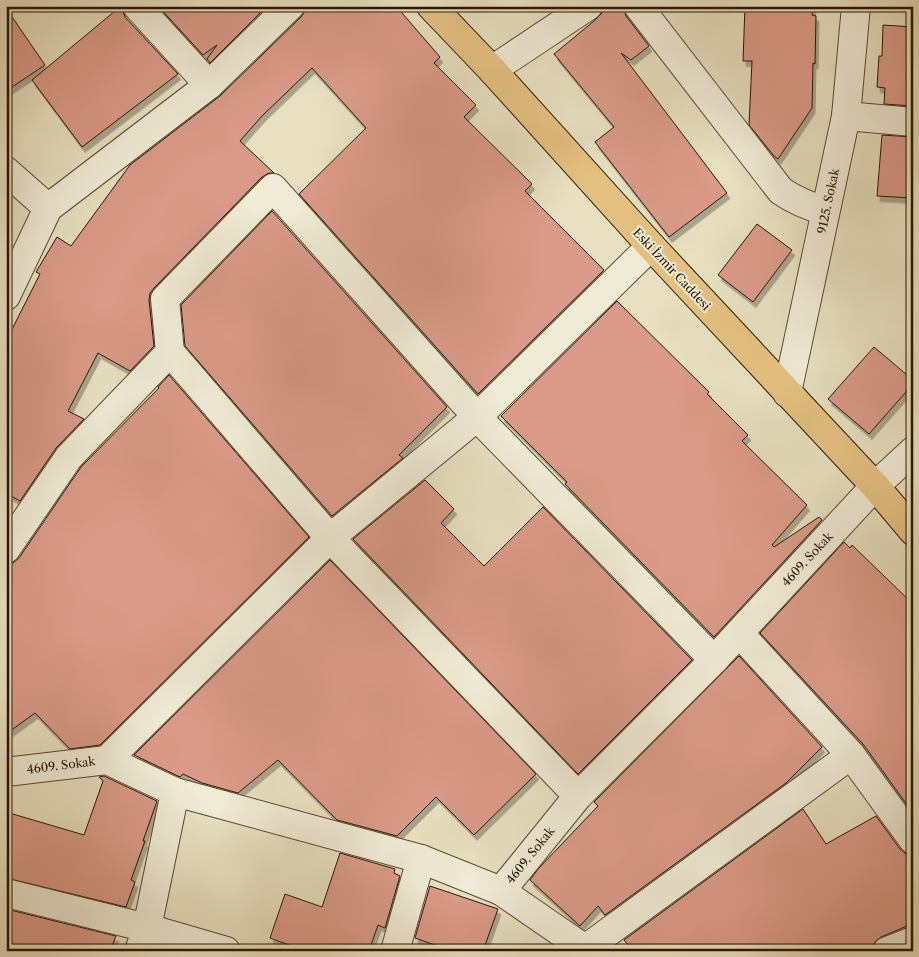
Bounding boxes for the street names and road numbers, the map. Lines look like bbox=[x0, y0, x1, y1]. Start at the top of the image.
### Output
street label: 9125. Sokak bbox=[814, 166, 842, 235]
street label: Eski İzmir Caddesi bbox=[630, 224, 715, 313]
street label: 4609. Sokak bbox=[778, 528, 837, 589]
street label: 4609. Sokak bbox=[26, 753, 97, 777]
street label: 4609. Sokak bbox=[502, 823, 558, 886]

